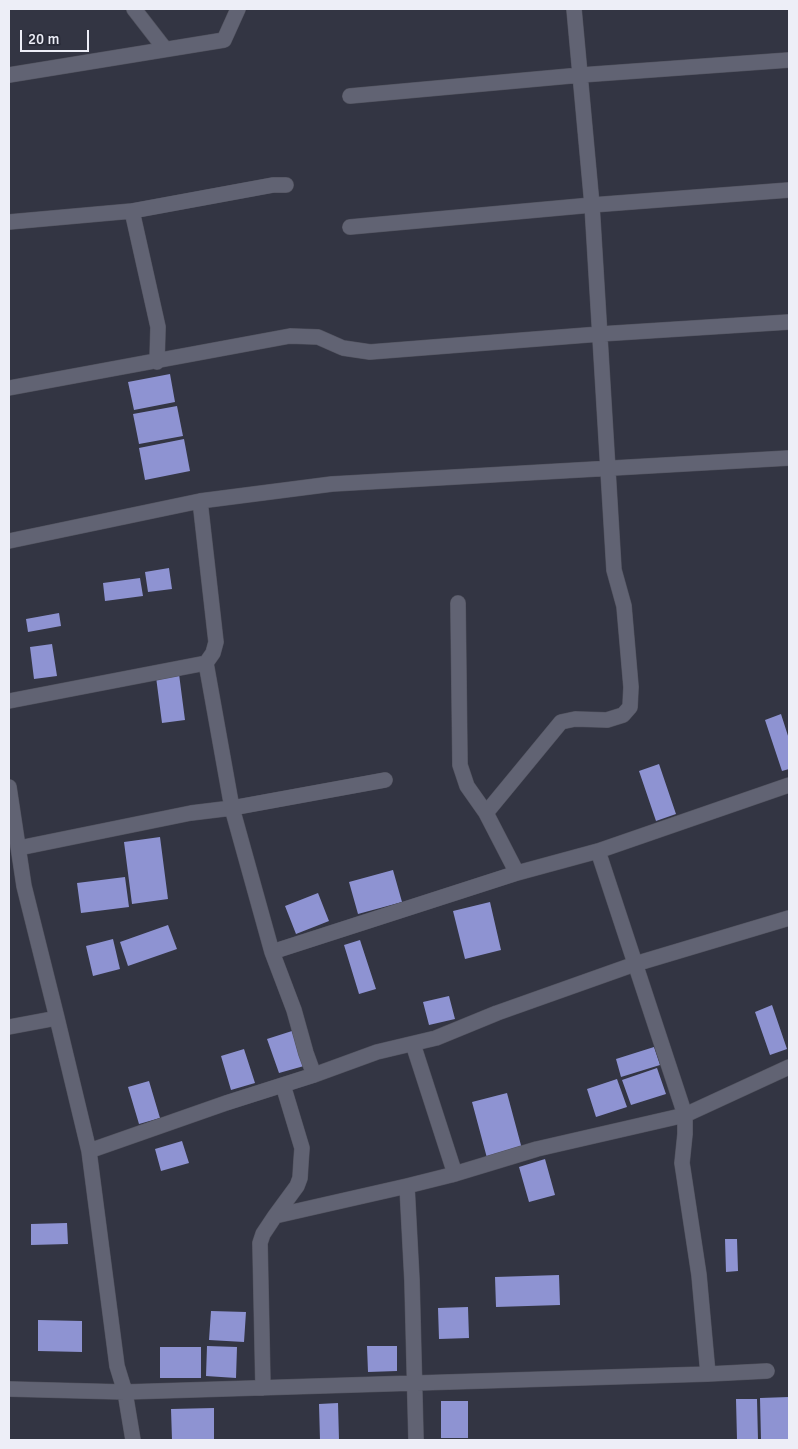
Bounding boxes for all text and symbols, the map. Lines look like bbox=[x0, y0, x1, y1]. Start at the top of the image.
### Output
scale bar bbox=[22, 20, 91, 52]
text: 20 m bbox=[28, 30, 59, 48]

